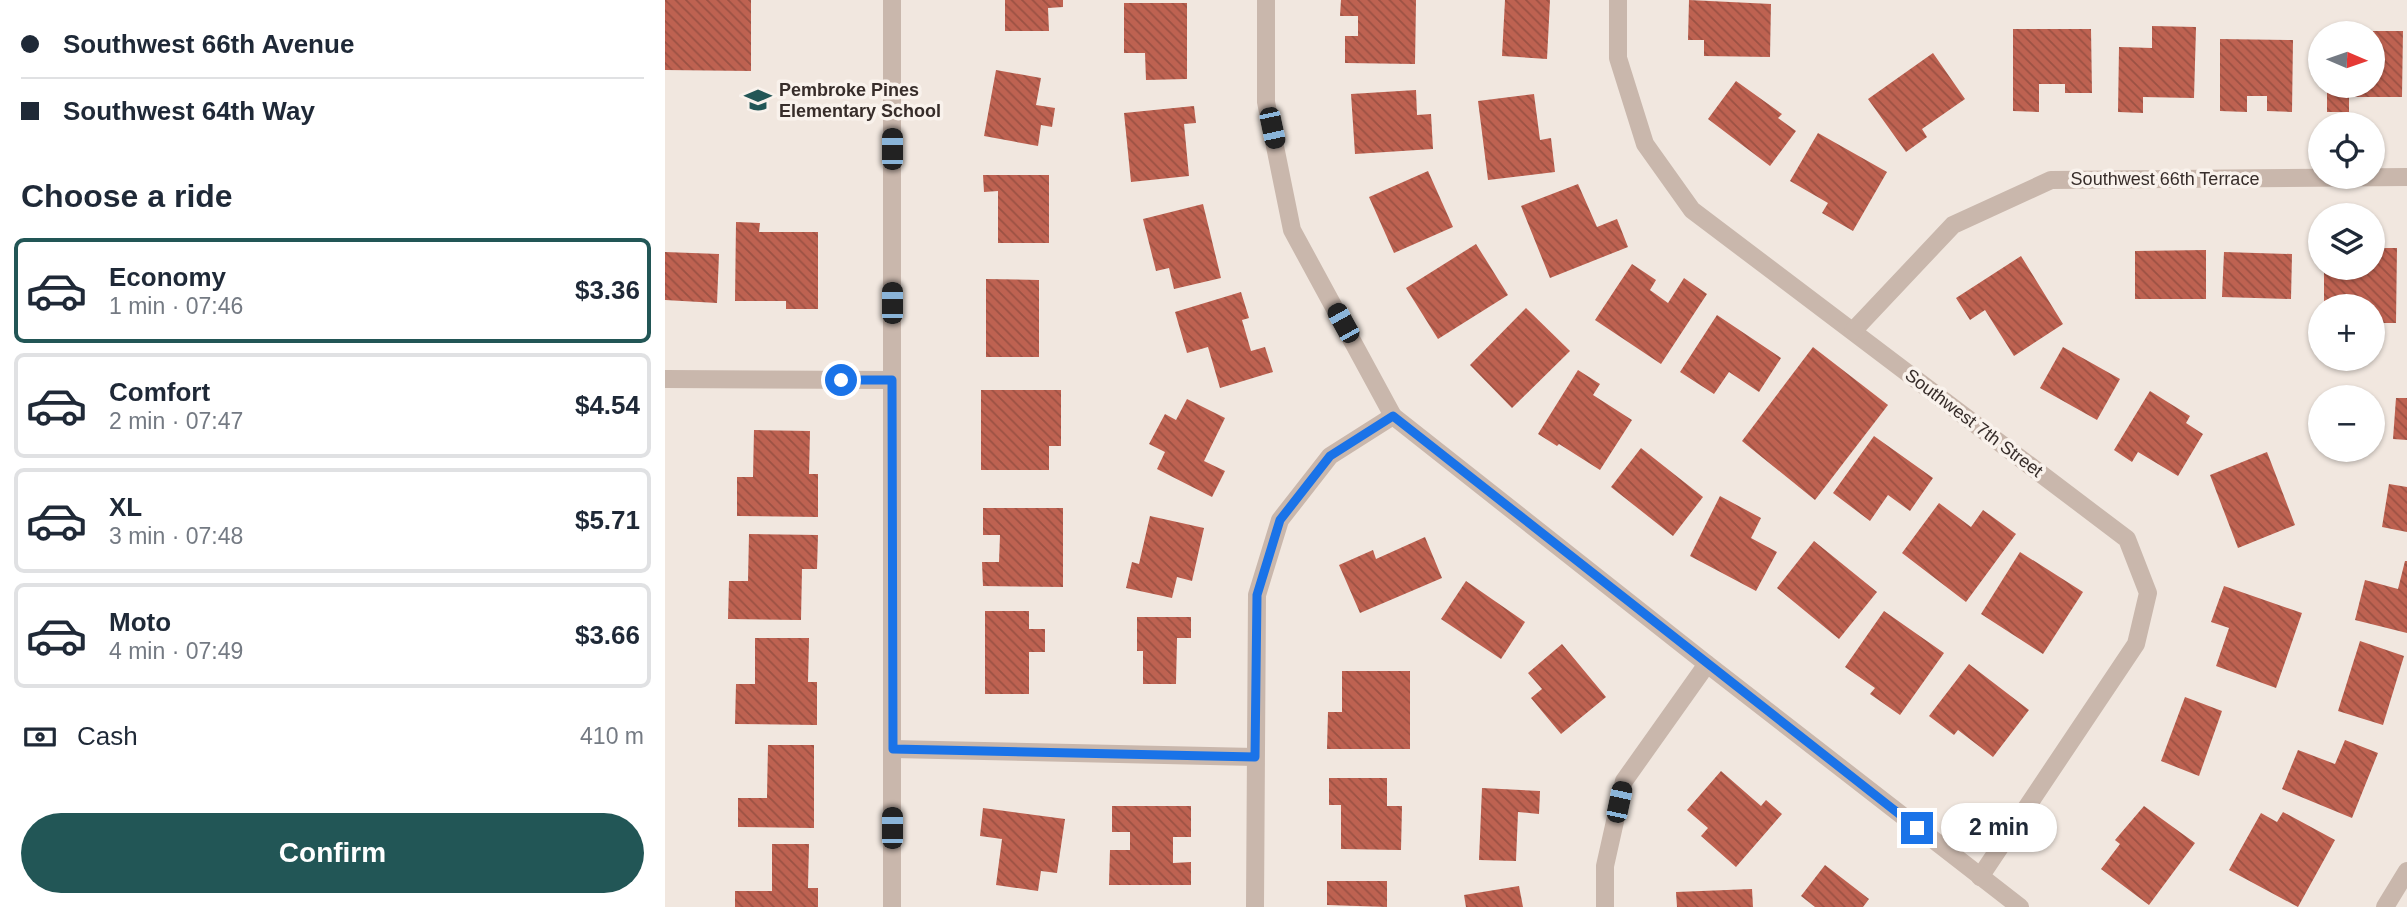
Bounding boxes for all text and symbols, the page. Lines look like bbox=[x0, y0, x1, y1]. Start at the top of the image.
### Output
north arrow bbox=[2308, 21, 2385, 98]
map controls bbox=[2308, 21, 2385, 462]
text: Southwest 66th Avenue bbox=[63, 29, 354, 59]
place label: Pembroke Pines Elementary School bbox=[779, 80, 941, 121]
school or university icon: Pembroke Pines Elementary School bbox=[743, 85, 773, 115]
text: Southwest 64th Way bbox=[63, 96, 315, 126]
car bbox=[1258, 105, 1287, 151]
button: locate bbox=[2308, 112, 2385, 189]
car bbox=[882, 128, 903, 170]
street label: Southwest 66th Terrace bbox=[2071, 169, 2259, 189]
text: Choose a ride bbox=[21, 178, 233, 214]
button: layers bbox=[2308, 203, 2385, 280]
icon: car bbox=[25, 259, 88, 322]
text: Economy bbox=[109, 262, 226, 292]
text: $3.36 bbox=[575, 275, 640, 305]
car bbox=[882, 282, 903, 324]
text: 1 min · 07:46 bbox=[109, 293, 243, 319]
button: + bbox=[2308, 294, 2385, 371]
car bbox=[1324, 300, 1363, 346]
route start bbox=[825, 364, 857, 396]
street label: Southwest 7th Street bbox=[1901, 365, 2047, 481]
icon: car bbox=[25, 374, 88, 437]
text: Comfort bbox=[109, 377, 210, 407]
button: − bbox=[2308, 385, 2385, 462]
text: $4.54 bbox=[575, 390, 640, 420]
text: 2 min · 07:47 bbox=[109, 408, 243, 434]
icon: car bbox=[25, 489, 88, 552]
text: XL bbox=[109, 492, 142, 522]
text: $5.71 bbox=[575, 505, 640, 535]
text: 3 min · 07:48 bbox=[109, 523, 243, 549]
icon: car bbox=[25, 604, 88, 667]
text: Moto bbox=[109, 607, 171, 637]
text: $3.66 bbox=[575, 620, 640, 650]
text: 4 min · 07:49 bbox=[109, 638, 243, 664]
icon: cash bbox=[21, 718, 59, 756]
text: Cash bbox=[77, 721, 138, 751]
text: 410 m bbox=[580, 723, 644, 749]
car bbox=[1605, 779, 1634, 825]
callout: 2 min bbox=[1941, 804, 2057, 852]
car bbox=[882, 807, 903, 849]
route end bbox=[1901, 812, 1933, 844]
button: Confirm bbox=[21, 813, 644, 893]
text: 2 min bbox=[1969, 814, 2029, 840]

